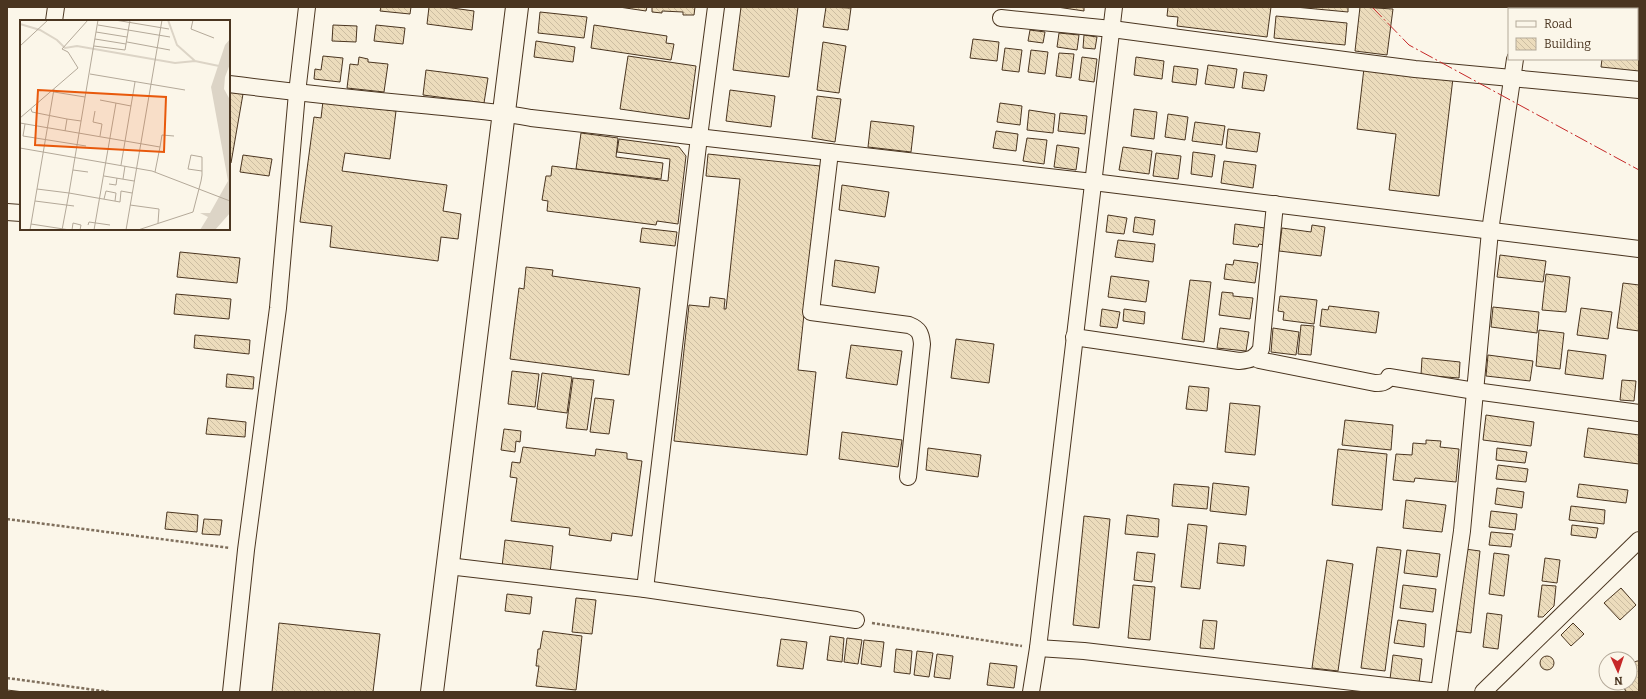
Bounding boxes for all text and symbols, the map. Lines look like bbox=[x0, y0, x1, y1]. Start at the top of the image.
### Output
legend bbox=[1508, 8, 1638, 60]
text: Road bbox=[1544, 17, 1572, 31]
inset map bbox=[20, 20, 230, 230]
text: Building bbox=[1544, 37, 1591, 51]
north arrow bbox=[1598, 651, 1638, 691]
text: N bbox=[1613, 674, 1623, 687]

